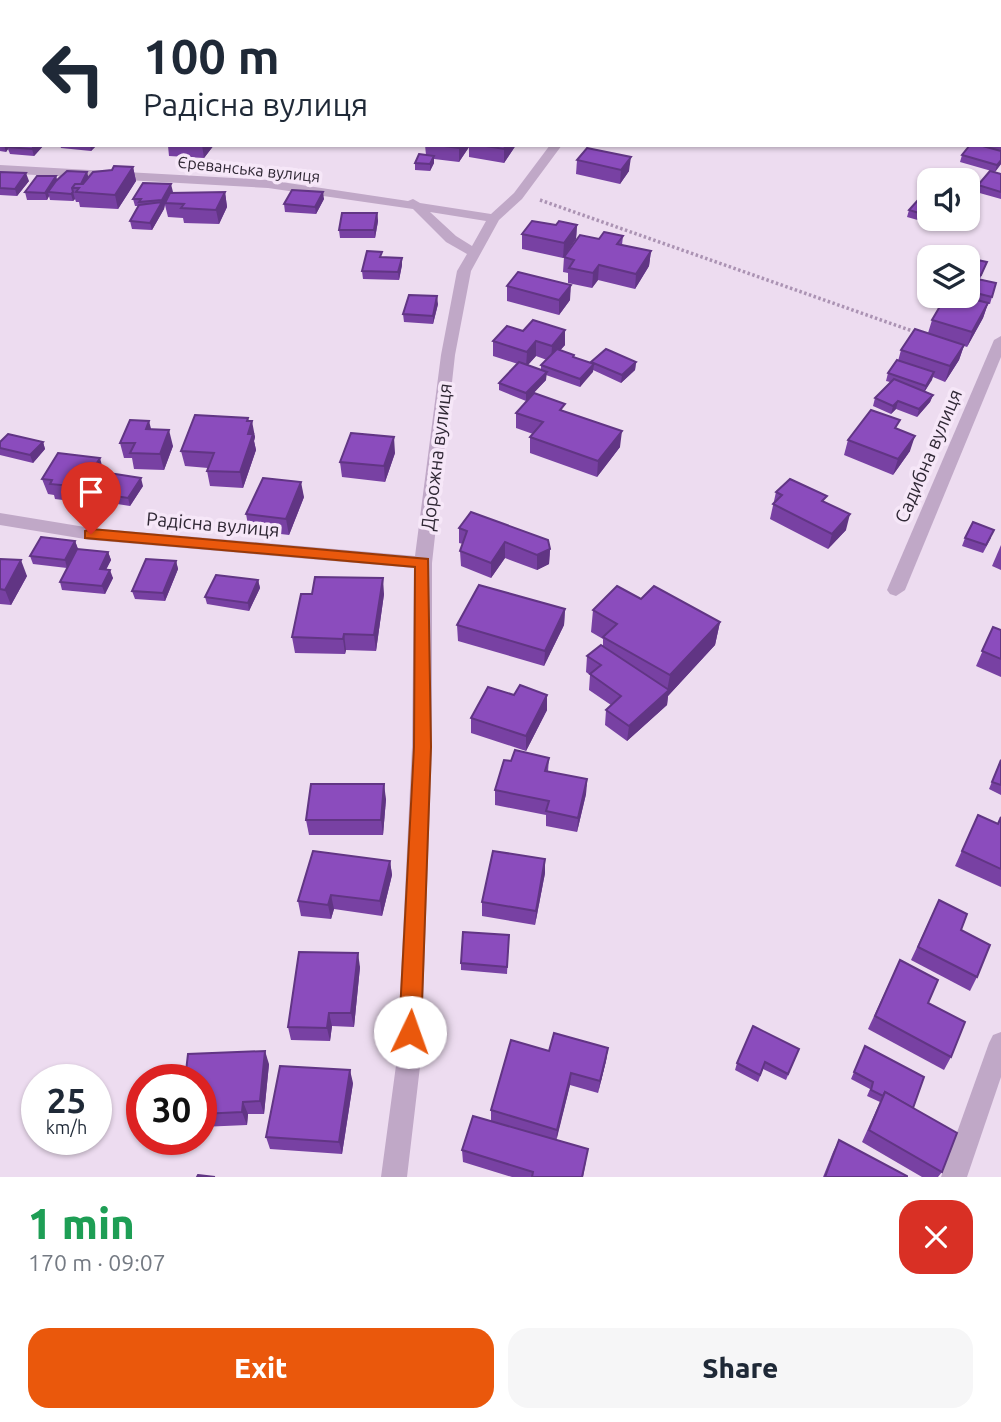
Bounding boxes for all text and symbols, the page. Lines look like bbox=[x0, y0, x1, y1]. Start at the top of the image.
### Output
icon: left bbox=[28, 28, 119, 119]
text: 100 m bbox=[143, 28, 280, 83]
text: Радісна вулиця bbox=[143, 86, 368, 122]
street label: Єреванська вулиця bbox=[177, 153, 321, 185]
map controls bbox=[917, 168, 980, 308]
button: sound bbox=[917, 168, 980, 231]
button: layers bbox=[917, 245, 980, 308]
street label: Дорожна вулиця bbox=[416, 382, 456, 532]
street label: Садибна вулиця bbox=[890, 386, 966, 526]
pin bbox=[61, 462, 121, 534]
icon: arrive bbox=[72, 473, 110, 511]
street label: Радісна вулиця bbox=[145, 507, 281, 541]
position arrow bbox=[373, 995, 447, 1069]
speed limit sign: 30 bbox=[126, 1064, 217, 1155]
text: 25 bbox=[47, 1080, 86, 1120]
text: km/h bbox=[46, 1117, 87, 1137]
text: 1 min bbox=[28, 1200, 135, 1247]
button: close bbox=[899, 1200, 973, 1274]
text: 170 m · 09:07 bbox=[28, 1250, 166, 1275]
button: Exit bbox=[28, 1328, 494, 1408]
button: Share bbox=[508, 1328, 973, 1408]

